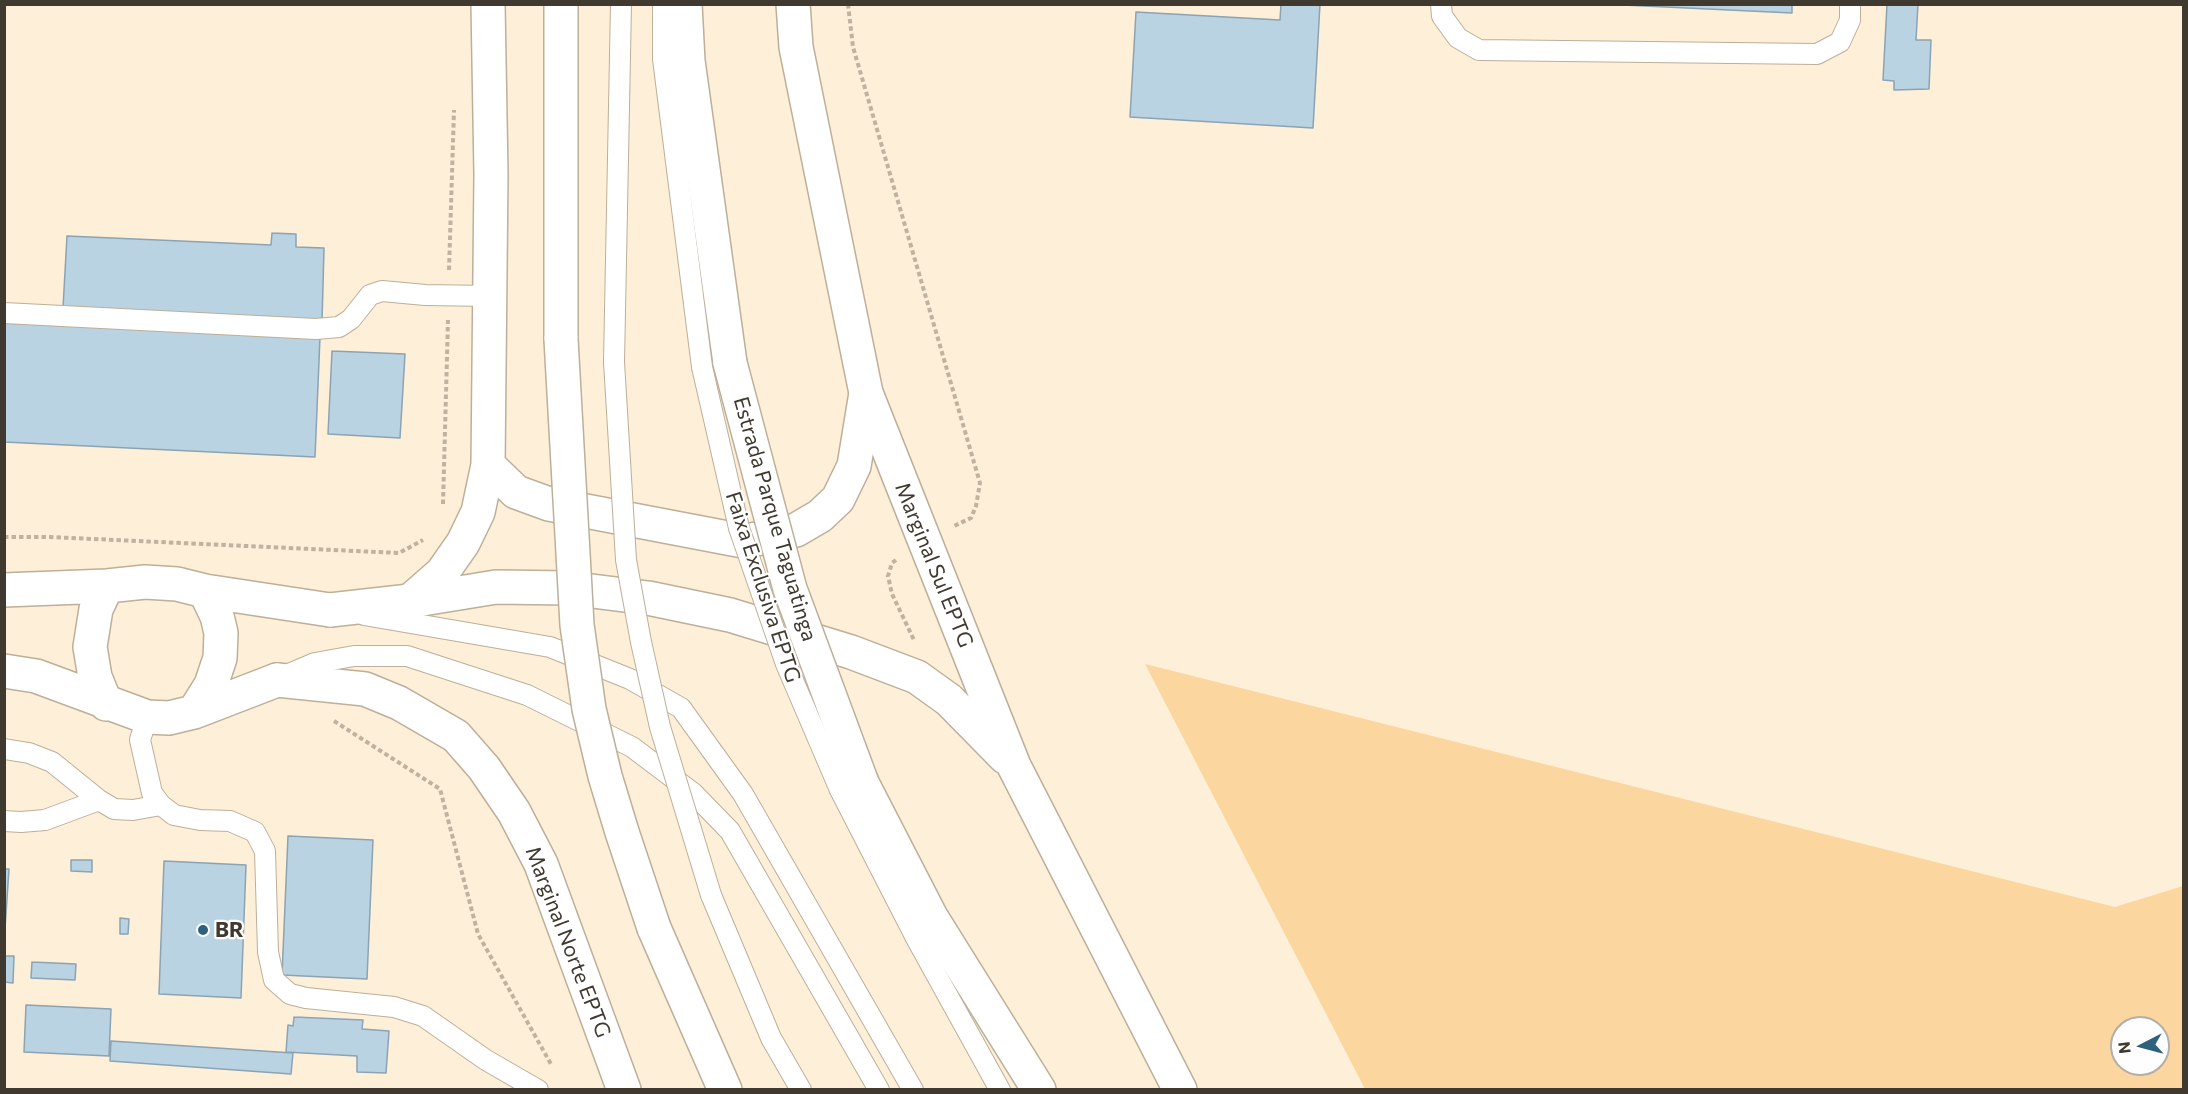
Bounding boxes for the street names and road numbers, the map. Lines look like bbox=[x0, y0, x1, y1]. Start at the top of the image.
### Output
street label: Estrada Parque Taguatinga bbox=[728, 394, 822, 644]
street label: Marginal Sul EPTG bbox=[889, 479, 979, 651]
street label: Faixa Exclusiva EPTG bbox=[720, 488, 806, 686]
street label: Marginal Norte EPTG bbox=[520, 843, 616, 1041]

